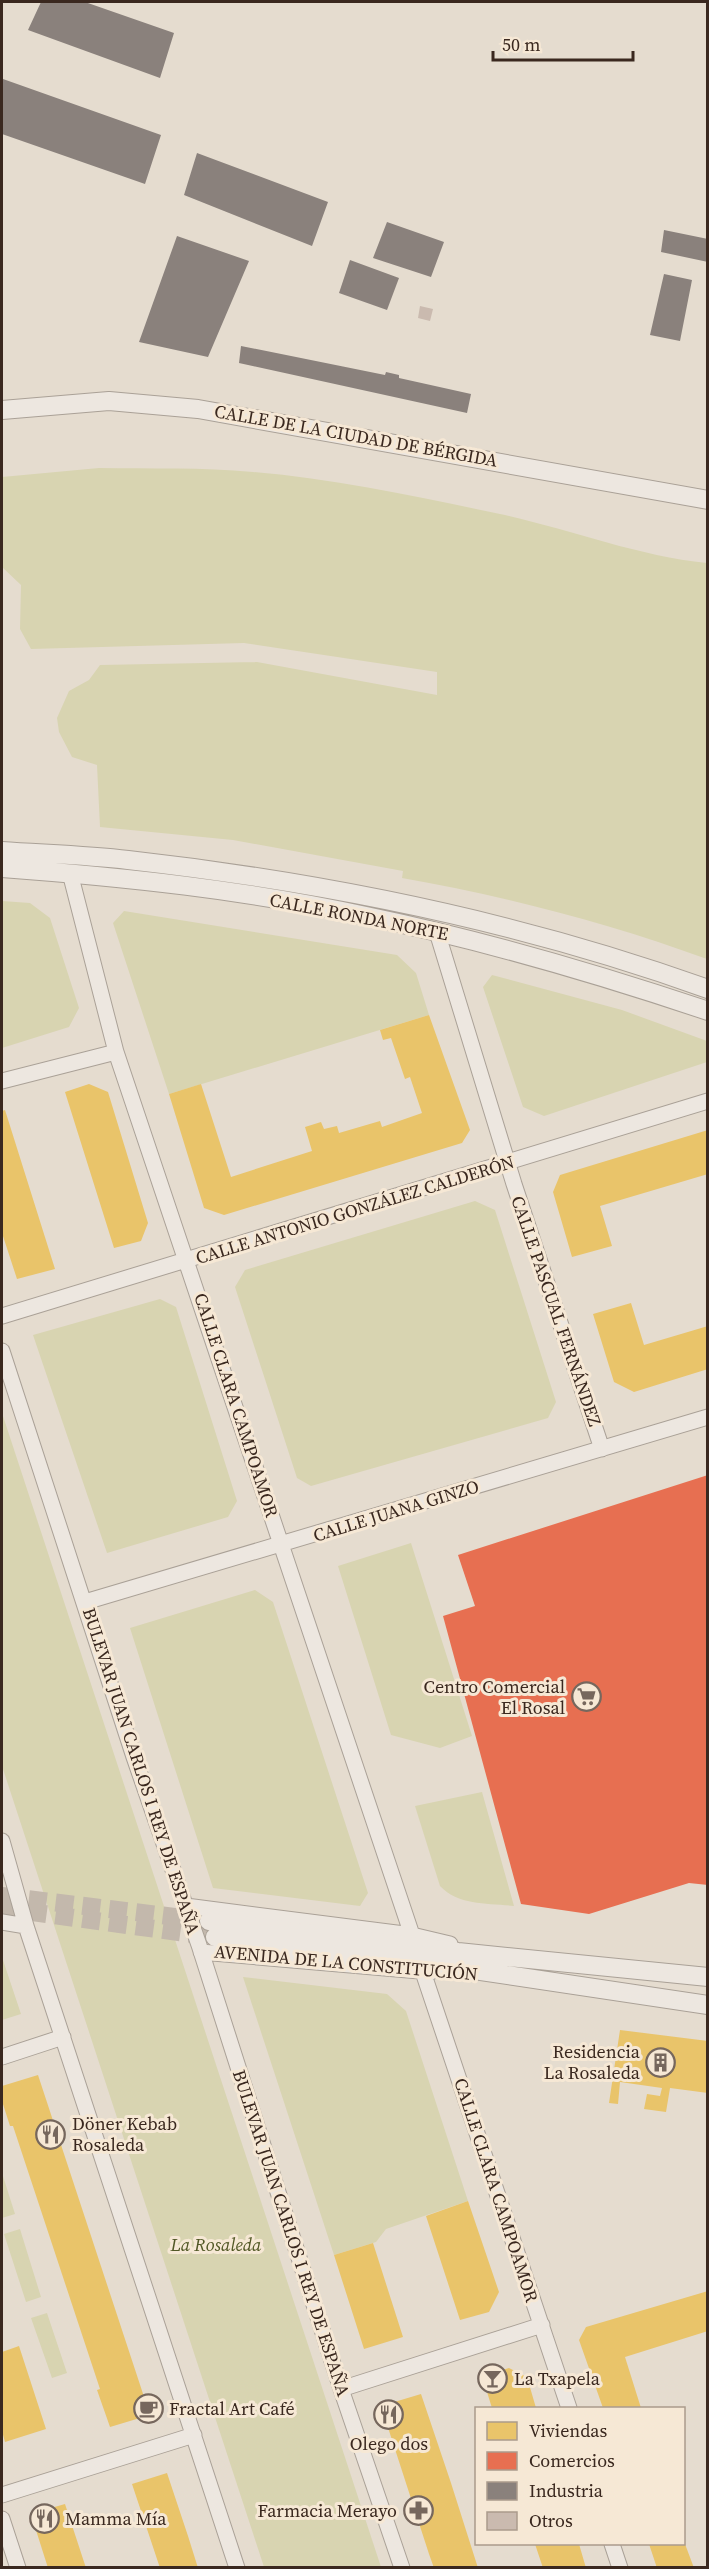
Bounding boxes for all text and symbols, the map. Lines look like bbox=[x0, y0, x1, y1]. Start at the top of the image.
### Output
scale bar bbox=[493, 24, 632, 62]
text: 50 m bbox=[502, 32, 540, 57]
street label: CALLE DE LA CIUDAD DE BÉRGIDA bbox=[213, 398, 500, 473]
street label: CALLE RONDA NORTE bbox=[268, 887, 451, 946]
street label: CALLE ANTONIO GONZÁLEZ CALDERÓN bbox=[193, 1149, 517, 1270]
street label: CALLE PASCUAL FERNÁNDEZ bbox=[505, 1192, 608, 1430]
street label: CALLE CLARA CAMPOAMOR bbox=[188, 1290, 285, 1520]
street label: CALLE JUANA GINZO bbox=[310, 1473, 482, 1548]
street label: BULEVAR JUAN CARLOS I REY DE ESPAÑA bbox=[77, 1604, 206, 1937]
place label: Centro Comercial El Rosal bbox=[424, 1674, 565, 1720]
supermarket icon: Centro Comercial El Rosal bbox=[570, 1681, 602, 1713]
street label: AVENIDA DE LA CONSTITUCIÓN bbox=[213, 1939, 479, 1986]
place label: Residencia La Rosaleda bbox=[544, 2039, 641, 2085]
building icon: Residencia La Rosaleda bbox=[645, 2046, 677, 2078]
street label: BULEVAR JUAN CARLOS I REY DE ESPAÑA bbox=[227, 2066, 356, 2399]
street label: CALLE CLARA CAMPOAMOR bbox=[448, 2075, 545, 2305]
place label: Döner Kebab Rosaleda bbox=[72, 2111, 177, 2157]
restaurant icon: Döner Kebab Rosaleda bbox=[35, 2118, 67, 2150]
park label: La Rosaleda bbox=[169, 2232, 262, 2257]
bar icon: La Txapela bbox=[477, 2363, 509, 2395]
place label: La Txapela bbox=[514, 2366, 601, 2391]
cafe icon: Fractal Art Café bbox=[132, 2393, 164, 2425]
place label: Fractal Art Café bbox=[169, 2396, 295, 2421]
restaurant icon: Olego dos bbox=[373, 2399, 405, 2431]
legend bbox=[475, 2407, 685, 2545]
text: Viviendas bbox=[529, 2418, 607, 2443]
place label: Olego dos bbox=[350, 2431, 428, 2456]
text: Comercios bbox=[529, 2448, 615, 2473]
text: Industria bbox=[529, 2478, 604, 2503]
pharmacy icon: Farmacia Merayo bbox=[402, 2495, 434, 2527]
place label: Farmacia Merayo bbox=[258, 2498, 397, 2523]
restaurant icon: Mamma Mía bbox=[28, 2503, 60, 2535]
place label: Mamma Mía bbox=[65, 2506, 167, 2531]
text: Otros bbox=[529, 2508, 573, 2533]

